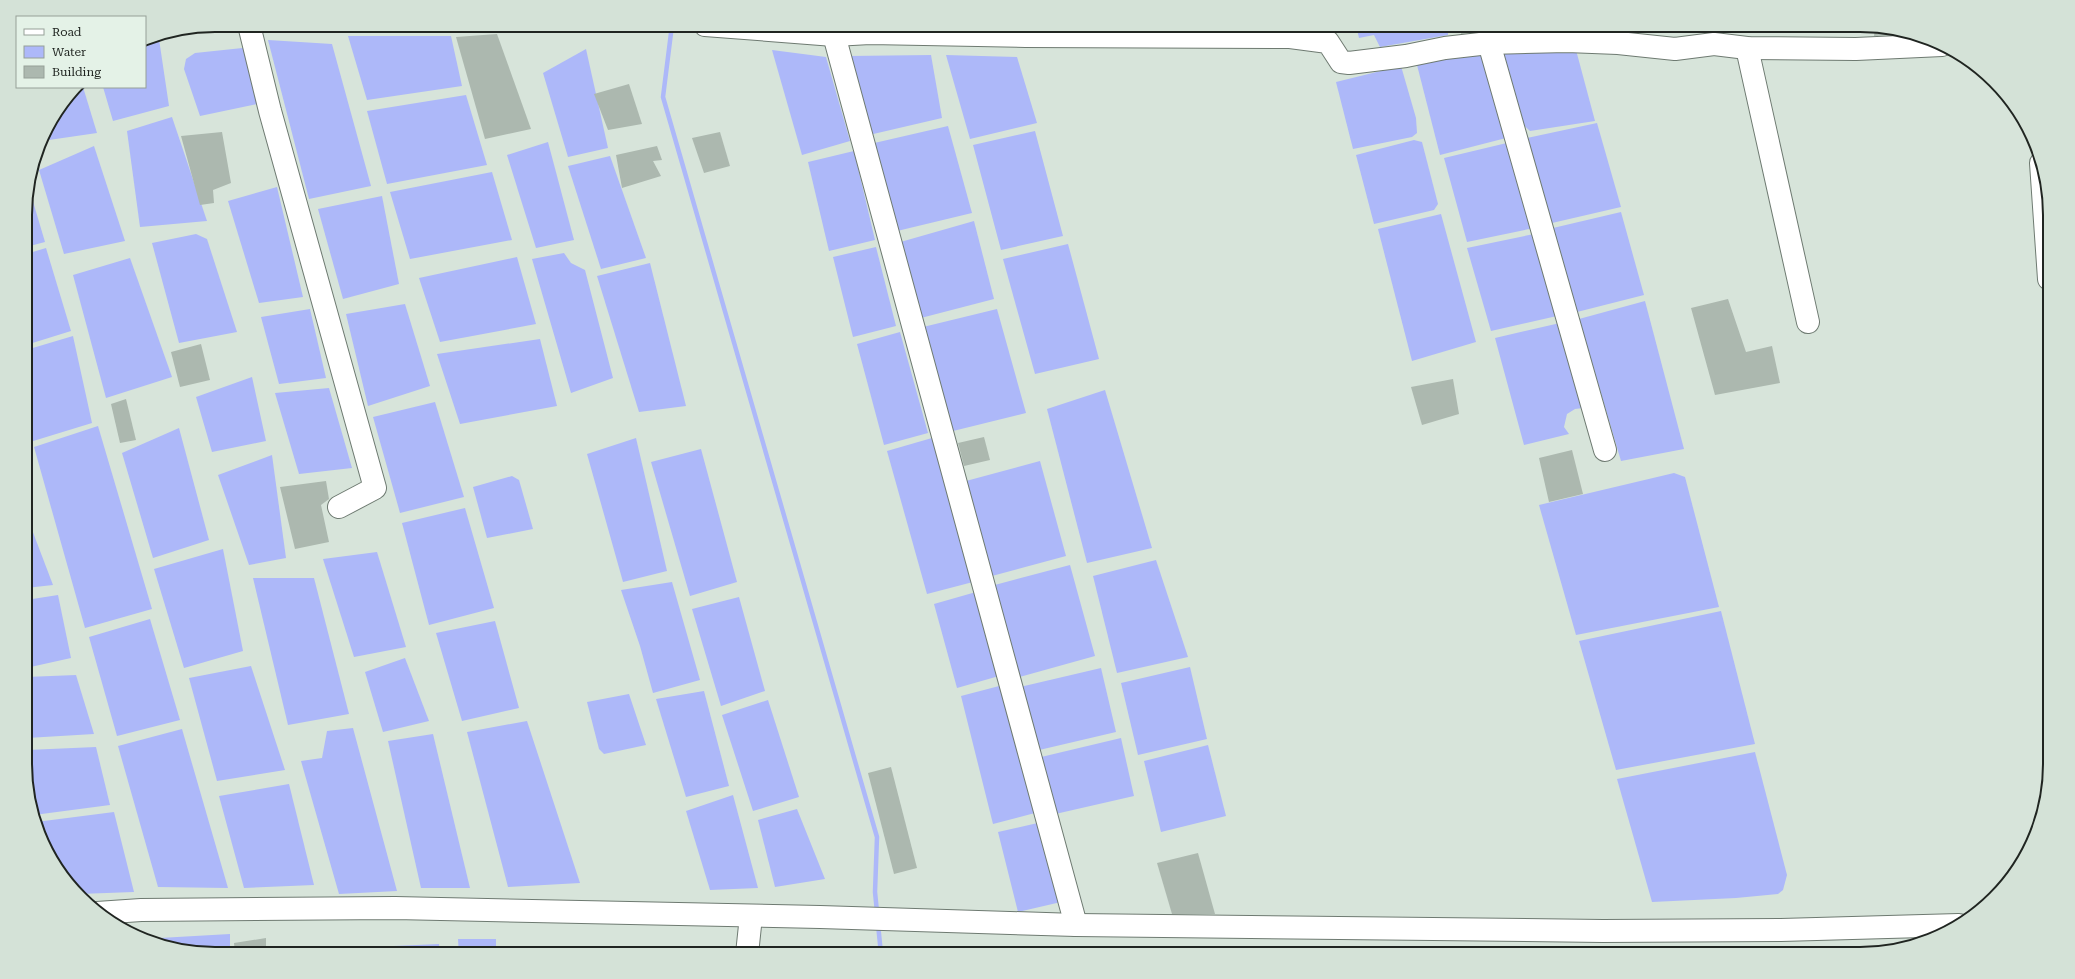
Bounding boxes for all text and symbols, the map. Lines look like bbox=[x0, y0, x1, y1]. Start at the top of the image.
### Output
legend bbox=[16, 16, 146, 88]
text: Road bbox=[52, 25, 82, 39]
text: Water bbox=[52, 45, 86, 59]
text: Building bbox=[52, 65, 101, 79]

